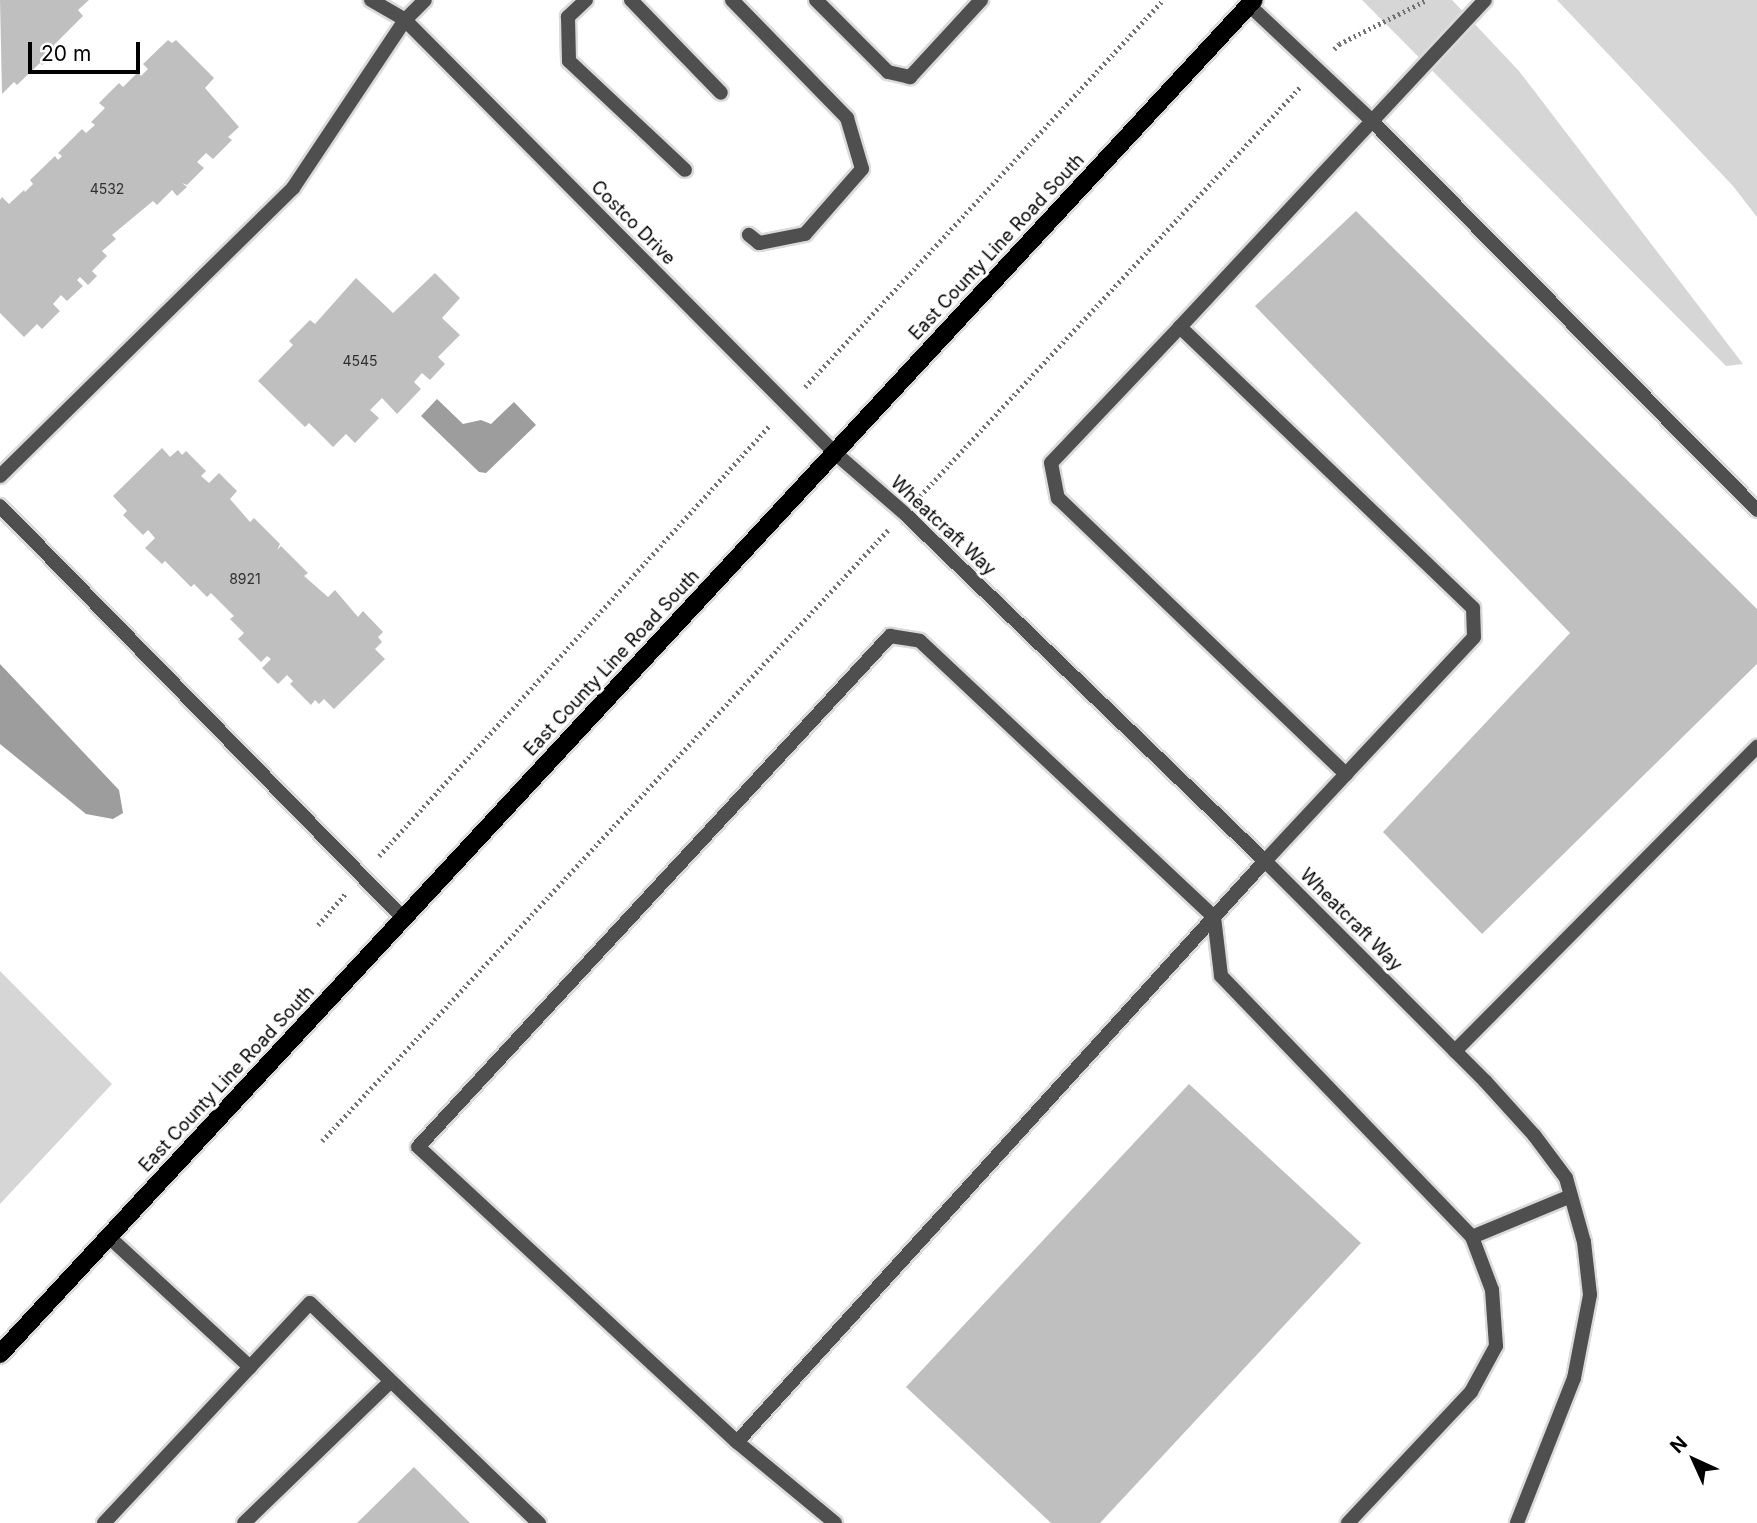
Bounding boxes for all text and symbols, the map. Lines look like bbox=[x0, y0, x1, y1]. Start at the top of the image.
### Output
scale bar bbox=[32, 28, 144, 72]
text: 20 m bbox=[41, 41, 91, 66]
street label: East County Line Road South bbox=[905, 149, 1089, 345]
street label: Costco Drive bbox=[586, 176, 680, 270]
house number: 4532 bbox=[90, 181, 124, 197]
house number: 4545 bbox=[342, 353, 378, 369]
street label: Wheatcraft Way bbox=[886, 472, 1000, 580]
street label: East County Line Road South bbox=[520, 565, 704, 761]
house number: 8921 bbox=[229, 571, 261, 587]
street label: Wheatcraft Way bbox=[1295, 864, 1407, 976]
street label: East County Line Road South bbox=[135, 981, 319, 1177]
north arrow bbox=[1659, 1425, 1729, 1495]
text: N bbox=[1666, 1432, 1692, 1458]

